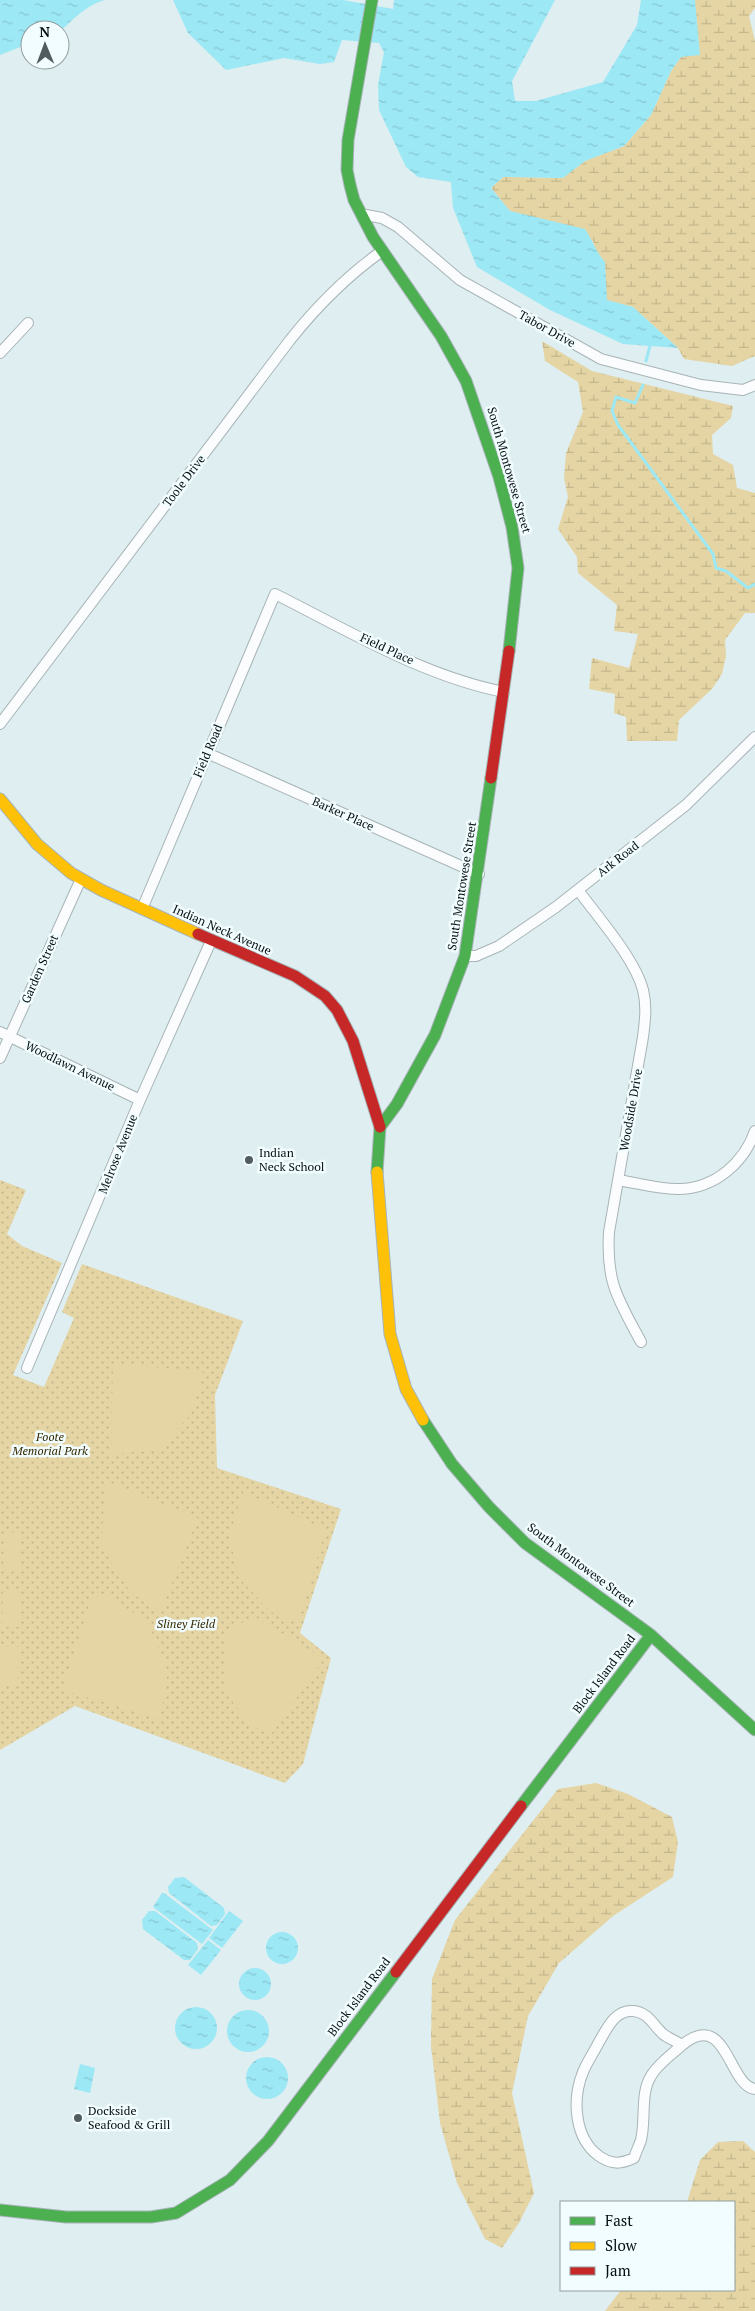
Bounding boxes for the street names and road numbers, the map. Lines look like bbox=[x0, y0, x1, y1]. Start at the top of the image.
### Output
street label: Tabor Drive bbox=[516, 307, 578, 350]
street label: South Montowese Street bbox=[484, 405, 535, 535]
street label: Toole Drive bbox=[159, 452, 208, 510]
street label: Field Place bbox=[358, 630, 416, 668]
street label: Field Road bbox=[190, 722, 226, 780]
street label: Barker Place bbox=[310, 793, 376, 834]
street label: South Montowese Street bbox=[444, 820, 479, 951]
street label: Ark Road bbox=[594, 838, 642, 880]
street label: Indian Neck Avenue bbox=[171, 901, 274, 958]
street label: Garden Street bbox=[18, 932, 62, 1006]
street label: Woodlawn Avenue bbox=[23, 1037, 117, 1094]
street label: Woodside Drive bbox=[616, 1068, 645, 1152]
street label: Melrose Avenue bbox=[95, 1112, 140, 1196]
street label: South Montowese Street bbox=[525, 1519, 638, 1610]
street label: Block Island Road bbox=[569, 1631, 638, 1716]
street label: Block Island Road bbox=[324, 1954, 393, 2039]

